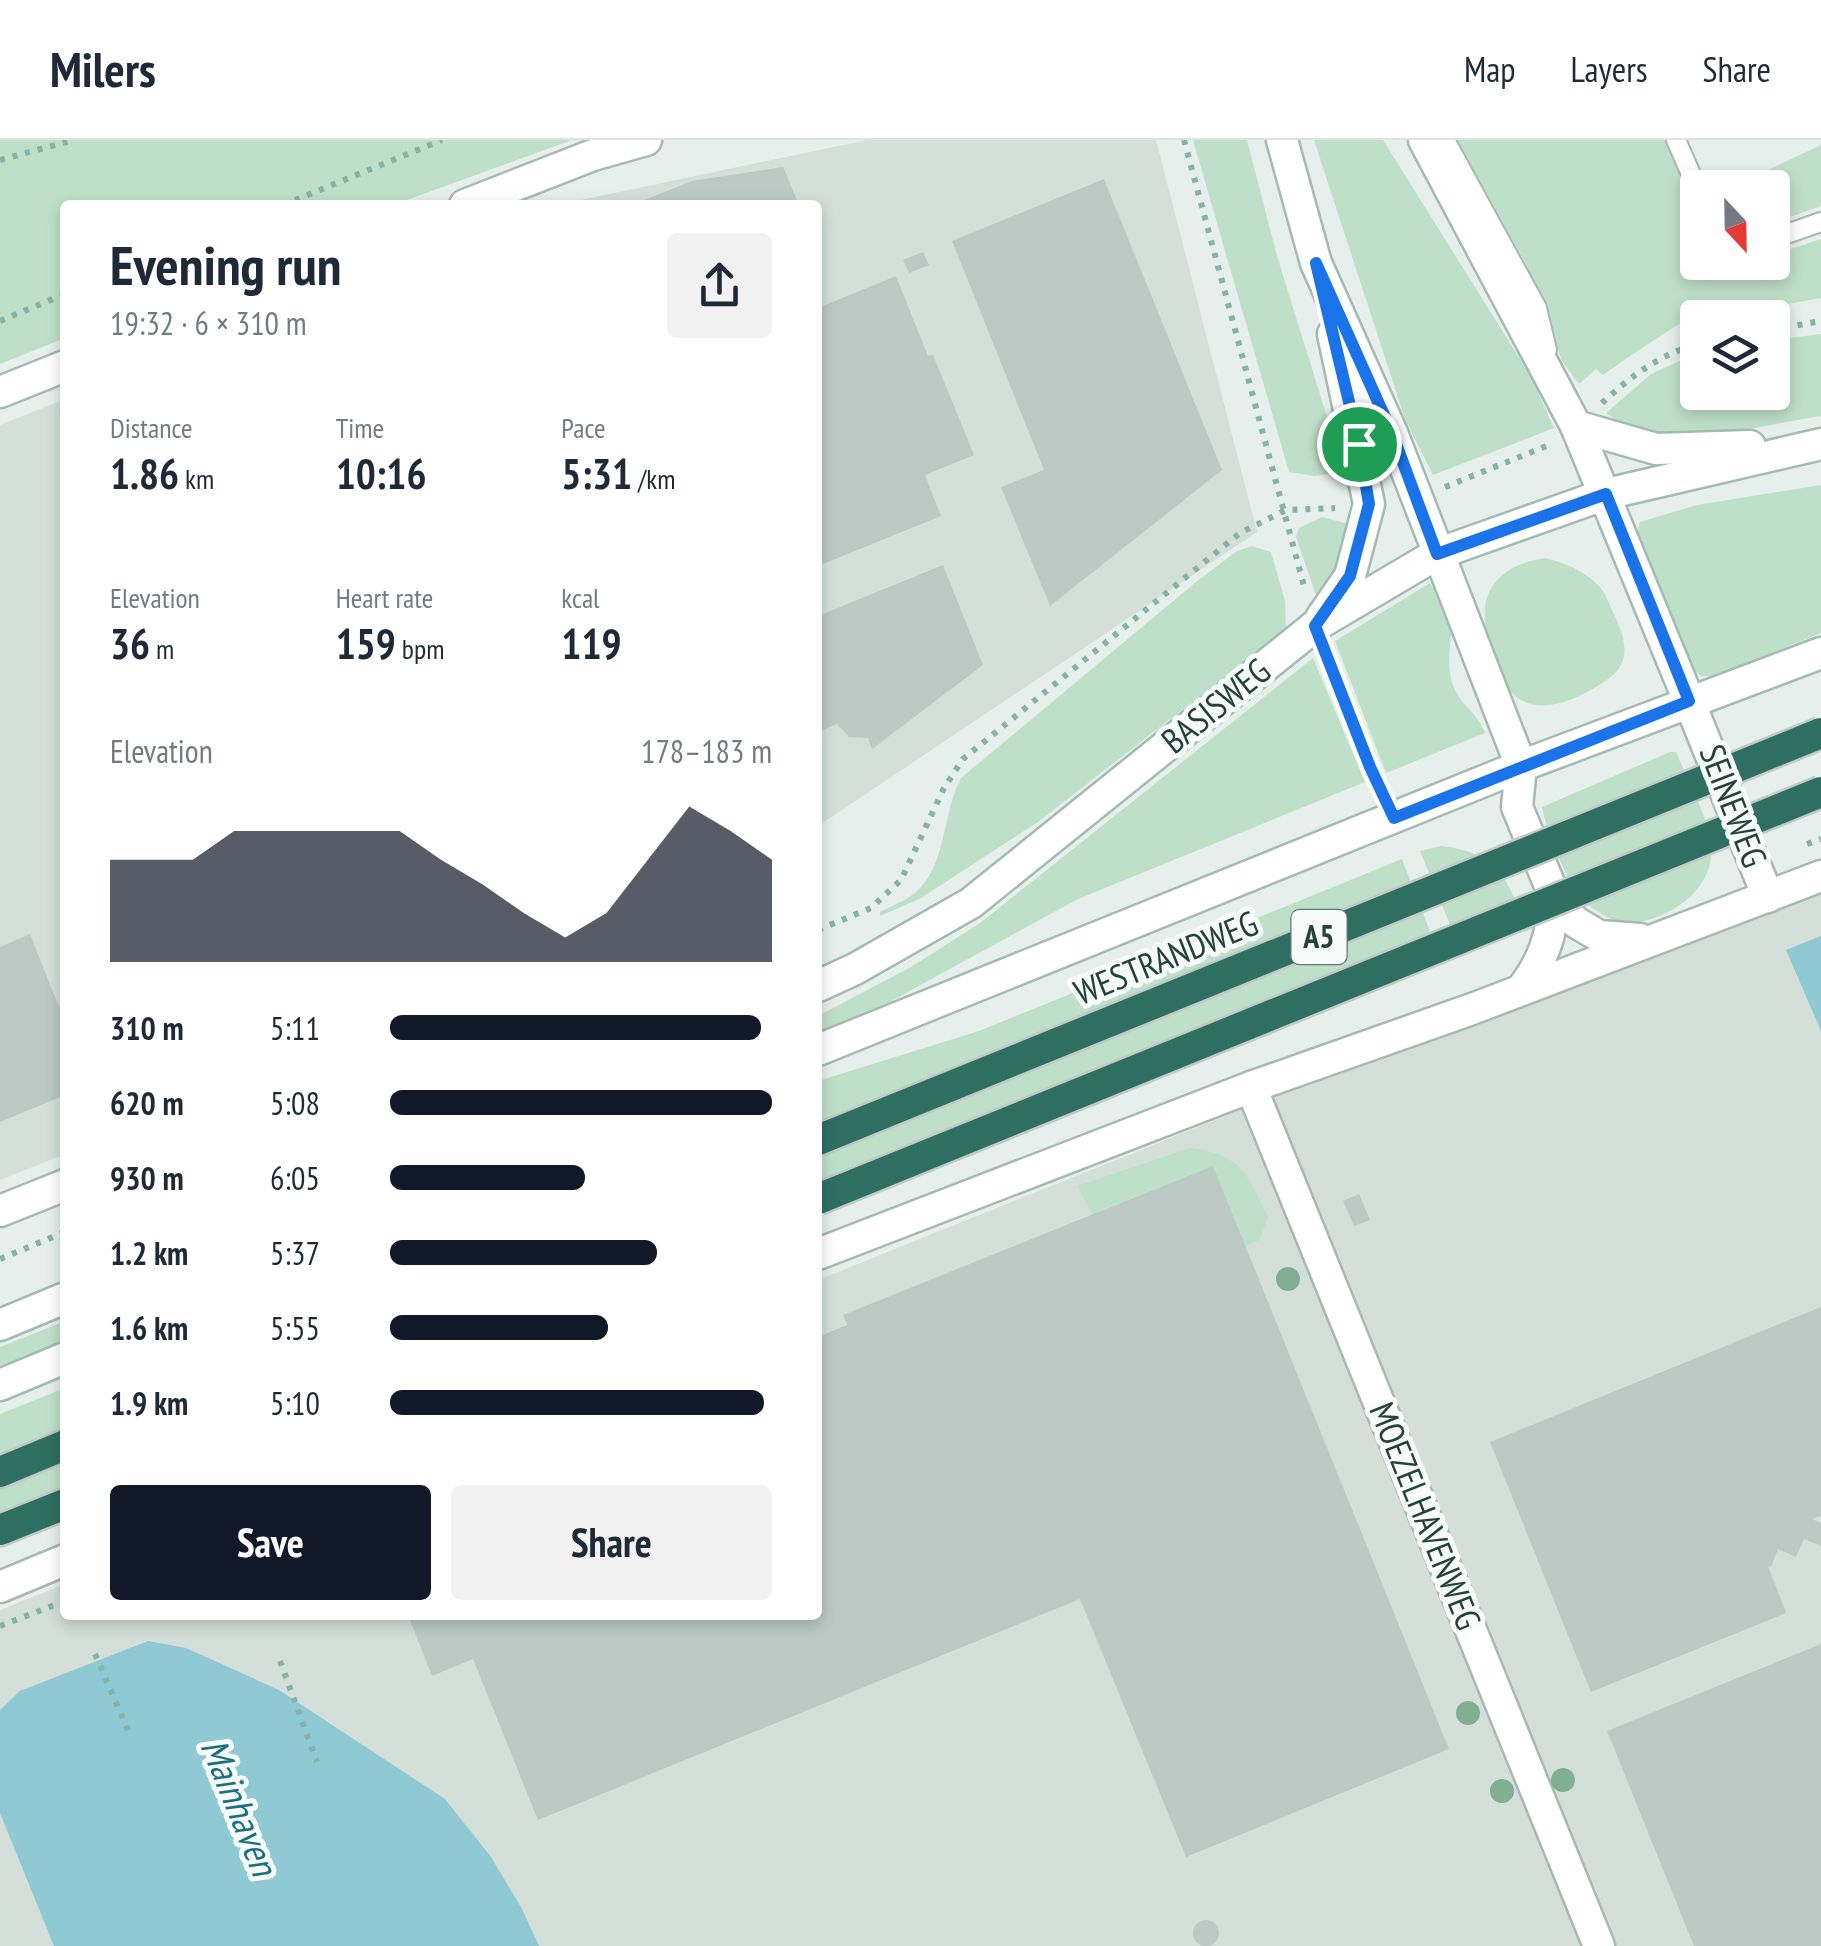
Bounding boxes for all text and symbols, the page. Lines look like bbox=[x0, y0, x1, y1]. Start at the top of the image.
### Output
text: Milers bbox=[50, 38, 156, 100]
text: Map bbox=[1464, 46, 1515, 92]
text: Layers bbox=[1570, 46, 1648, 92]
text: Share bbox=[1703, 46, 1771, 92]
north arrow bbox=[1680, 170, 1790, 280]
map controls bbox=[1680, 170, 1790, 410]
text: Evening run bbox=[110, 229, 342, 300]
button: share bbox=[667, 233, 772, 338]
button: layers bbox=[1680, 300, 1790, 410]
text: 19:32 · 6 × 310 m bbox=[110, 302, 307, 344]
pin bbox=[1317, 402, 1402, 487]
text: Distance bbox=[110, 409, 193, 446]
text: Time bbox=[336, 409, 384, 446]
text: Pace bbox=[561, 409, 605, 446]
icon: arrive bbox=[1332, 417, 1387, 472]
text: 1.86 bbox=[110, 446, 179, 501]
text: 10:16 bbox=[336, 446, 427, 501]
text: 5:31 bbox=[561, 446, 632, 501]
text: km bbox=[179, 460, 214, 497]
text: /km bbox=[632, 460, 675, 497]
text: Elevation bbox=[110, 579, 200, 616]
text: Heart rate bbox=[336, 579, 433, 616]
text: kcal bbox=[561, 579, 600, 616]
text: 36 bbox=[110, 616, 150, 671]
text: 159 bbox=[336, 616, 396, 671]
text: 119 bbox=[561, 616, 622, 671]
text: m bbox=[150, 630, 174, 667]
text: bpm bbox=[396, 630, 444, 667]
street label: BASISWEG bbox=[1152, 647, 1279, 763]
text: Elevation bbox=[110, 730, 213, 772]
text: 178–183 m bbox=[641, 730, 772, 772]
street label: SEINEWEG bbox=[1690, 738, 1778, 874]
street label: WESTRANDWEG bbox=[1067, 899, 1264, 1015]
road number: A5 bbox=[1292, 910, 1346, 964]
text: 310 m bbox=[110, 1007, 184, 1049]
text: 5:11 bbox=[270, 1007, 320, 1049]
text: 620 m bbox=[110, 1082, 184, 1124]
text: 5:08 bbox=[270, 1082, 320, 1124]
text: 930 m bbox=[110, 1157, 184, 1199]
text: 6:05 bbox=[270, 1157, 320, 1199]
text: 1.2 km bbox=[110, 1232, 188, 1274]
text: 5:37 bbox=[270, 1232, 320, 1274]
text: 1.6 km bbox=[110, 1307, 188, 1349]
text: 5:55 bbox=[270, 1307, 320, 1349]
text: 1.9 km bbox=[110, 1382, 188, 1424]
text: 5:10 bbox=[270, 1382, 320, 1424]
street label: MOEZELHAVENWEG bbox=[1359, 1395, 1492, 1636]
button: Save bbox=[110, 1485, 431, 1600]
button: Share bbox=[451, 1485, 772, 1600]
water label: Mainhaven bbox=[191, 1731, 291, 1884]

